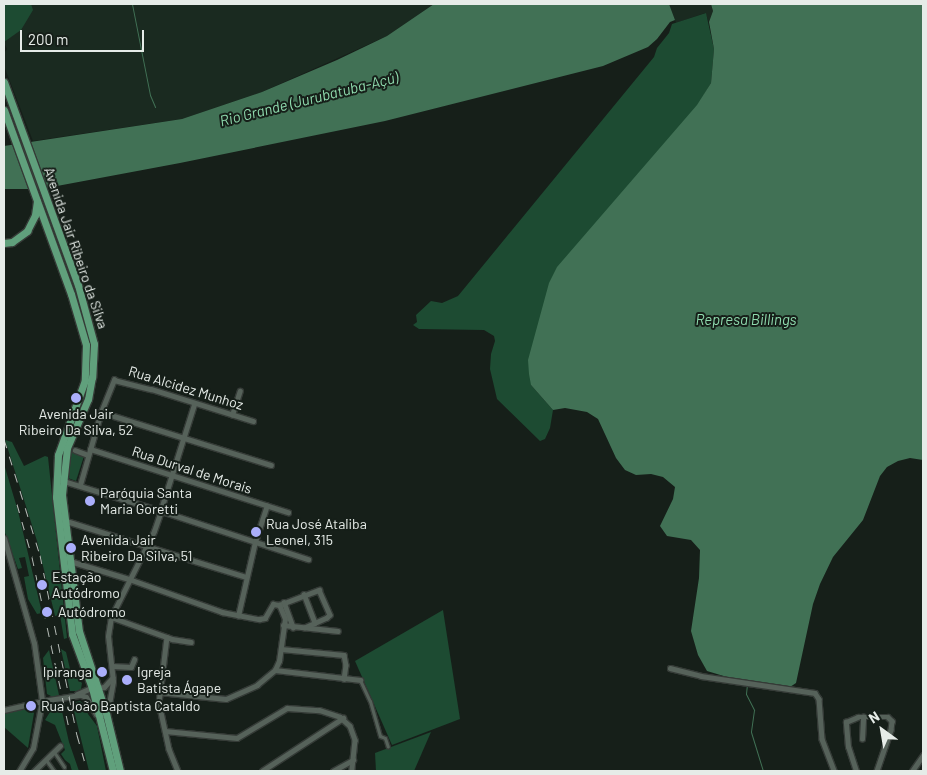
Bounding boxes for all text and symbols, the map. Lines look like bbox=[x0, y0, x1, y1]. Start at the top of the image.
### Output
scale bar bbox=[22, 20, 146, 52]
text: 200 m bbox=[28, 30, 68, 48]
water label: Rio Grande (Jurubatuba-Açú) bbox=[218, 68, 400, 130]
street label: Avenida Jair Ribeiro da Silva bbox=[40, 165, 112, 331]
water label: Represa Billings bbox=[695, 311, 797, 329]
street label: Rua Alcidez Munhoz bbox=[127, 363, 245, 413]
marker: Avenida Jair Ribeiro Da Silva, 52 bbox=[70, 392, 82, 404]
place label: Avenida Jair Ribeiro Da Silva, 52 bbox=[19, 406, 133, 438]
street label: Rua Durval de Morais bbox=[130, 443, 254, 497]
place label: Paróquia Santa Maria Goretti bbox=[100, 485, 192, 518]
marker: Paróquia Santa Maria Goretti bbox=[84, 495, 96, 507]
place label: Rua José Ataliba Leonel, 315 bbox=[266, 516, 367, 548]
marker: Rua José Ataliba Leonel, 315 bbox=[250, 526, 262, 538]
place label: Avenida Jair Ribeiro Da Silva, 51 bbox=[81, 532, 193, 564]
marker: Avenida Jair Ribeiro Da Silva, 51 bbox=[65, 542, 77, 554]
place label: Estação Autódromo bbox=[52, 569, 120, 602]
marker: Estação Autódromo bbox=[36, 579, 48, 591]
place label: Autódromo bbox=[58, 604, 126, 620]
marker: Autódromo bbox=[40, 605, 54, 619]
place label: Ipiranga bbox=[43, 664, 92, 680]
place label: Igreja Batista Ágape bbox=[137, 664, 221, 696]
marker: Ipiranga bbox=[96, 666, 108, 678]
marker: Igreja Batista Ágape bbox=[121, 674, 133, 686]
place label: Rua João Baptista Cataldo bbox=[41, 698, 200, 714]
marker: Rua João Baptista Cataldo bbox=[25, 700, 37, 712]
north arrow bbox=[857, 705, 907, 755]
text: N bbox=[865, 707, 882, 727]

